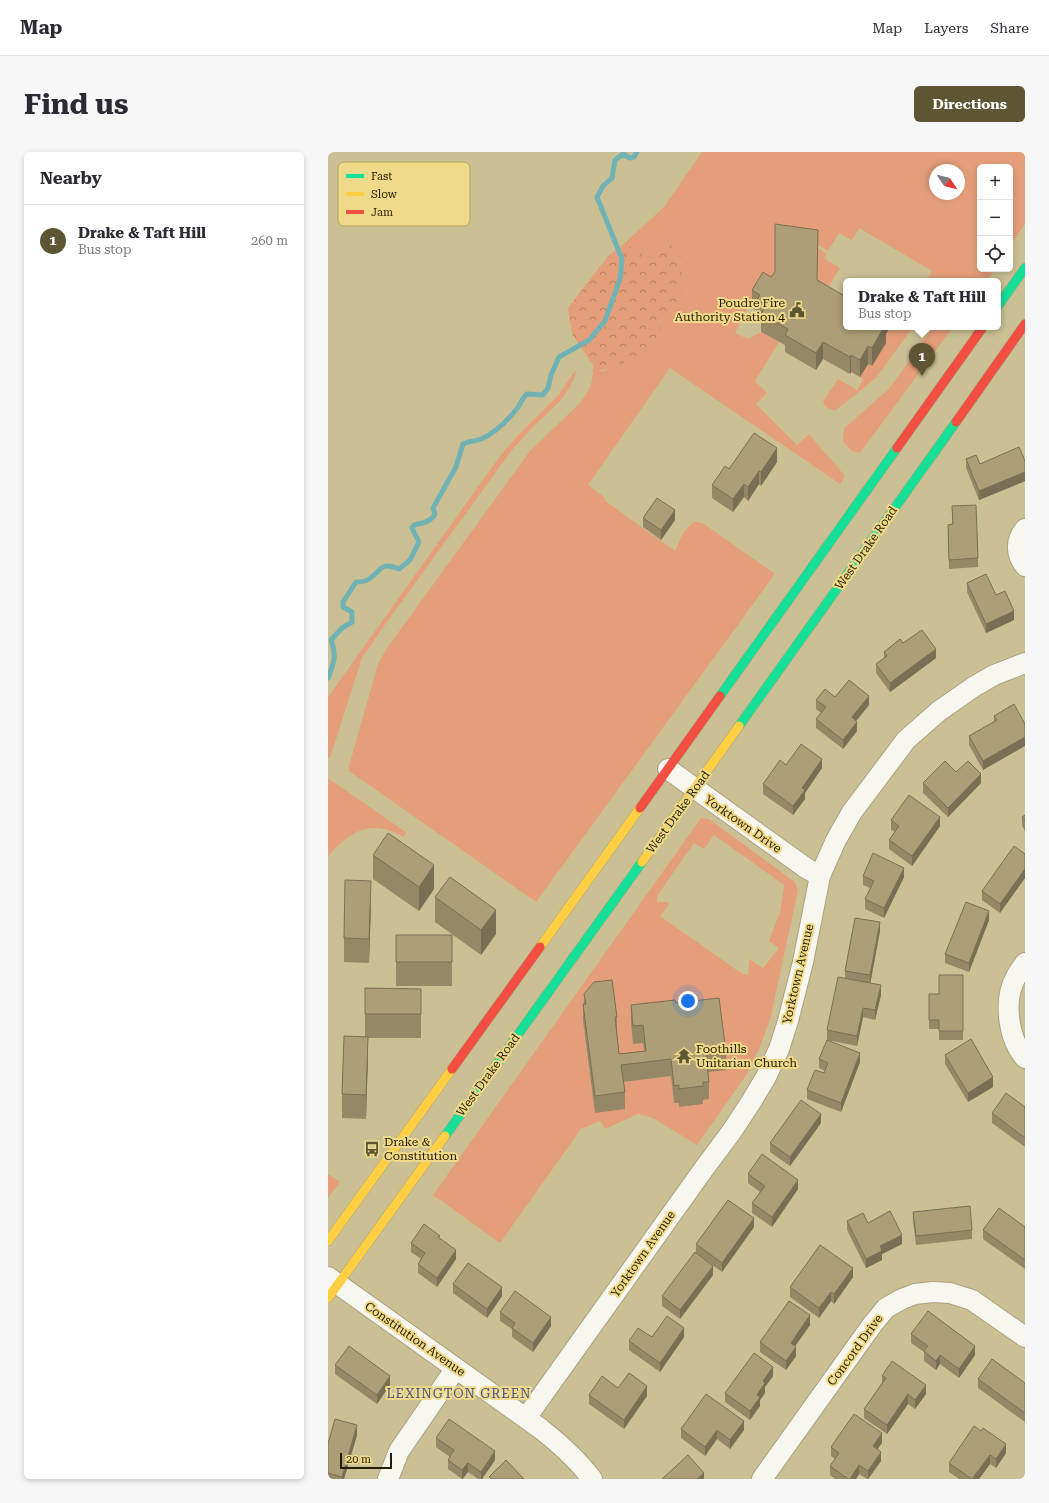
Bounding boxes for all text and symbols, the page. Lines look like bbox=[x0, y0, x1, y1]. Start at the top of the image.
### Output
text: Map bbox=[20, 16, 62, 39]
text: Map bbox=[872, 20, 902, 36]
text: Layers bbox=[924, 20, 968, 36]
text: Share bbox=[990, 20, 1029, 36]
button: Directions bbox=[914, 86, 1025, 122]
text: Find us bbox=[24, 88, 128, 121]
legend bbox=[338, 162, 470, 226]
north arrow bbox=[929, 164, 965, 200]
map controls bbox=[977, 164, 1013, 272]
button: + bbox=[977, 164, 1013, 200]
text: Nearby bbox=[40, 168, 102, 188]
text: Fast bbox=[371, 170, 392, 183]
text: Slow bbox=[371, 188, 398, 201]
button: − bbox=[977, 200, 1013, 236]
text: Jam bbox=[371, 206, 393, 219]
text: Drake & Taft Hill bbox=[78, 224, 206, 242]
text: 1 bbox=[49, 233, 57, 248]
text: 260 m bbox=[251, 233, 288, 248]
button: locate bbox=[977, 236, 1013, 272]
text: Bus stop bbox=[78, 242, 132, 257]
popup bbox=[843, 278, 1001, 330]
text: Drake & Taft Hill bbox=[858, 288, 986, 306]
place label: Poudre Fire Authority Station 4 bbox=[675, 296, 785, 324]
public building icon: Poudre Fire Authority Station 4 bbox=[788, 301, 806, 319]
text: Bus stop bbox=[858, 306, 912, 321]
pin: 1 bbox=[909, 343, 935, 376]
street label: West Drake Road bbox=[832, 503, 900, 592]
street label: West Drake Road bbox=[643, 768, 713, 856]
street label: Yorktown Drive bbox=[702, 792, 785, 856]
street label: Yorktown Avenue bbox=[780, 922, 816, 1025]
your location bbox=[678, 991, 698, 1011]
street label: West Drake Road bbox=[453, 1031, 523, 1119]
place label: Foothills Unitarian Church bbox=[696, 1042, 797, 1070]
temple icon: Foothills Unitarian Church bbox=[675, 1047, 693, 1065]
place label: Drake & Constitution bbox=[384, 1135, 457, 1163]
bus stop icon: Drake & Constitution bbox=[363, 1140, 381, 1158]
street label: Yorktown Avenue bbox=[608, 1208, 678, 1300]
street label: Constitution Avenue bbox=[362, 1299, 468, 1379]
street label: Concord Drive bbox=[824, 1311, 886, 1388]
district label: LEXINGTON GREEN bbox=[387, 1386, 531, 1401]
scale bar bbox=[340, 1451, 392, 1470]
text: 20 m bbox=[346, 1453, 371, 1466]

